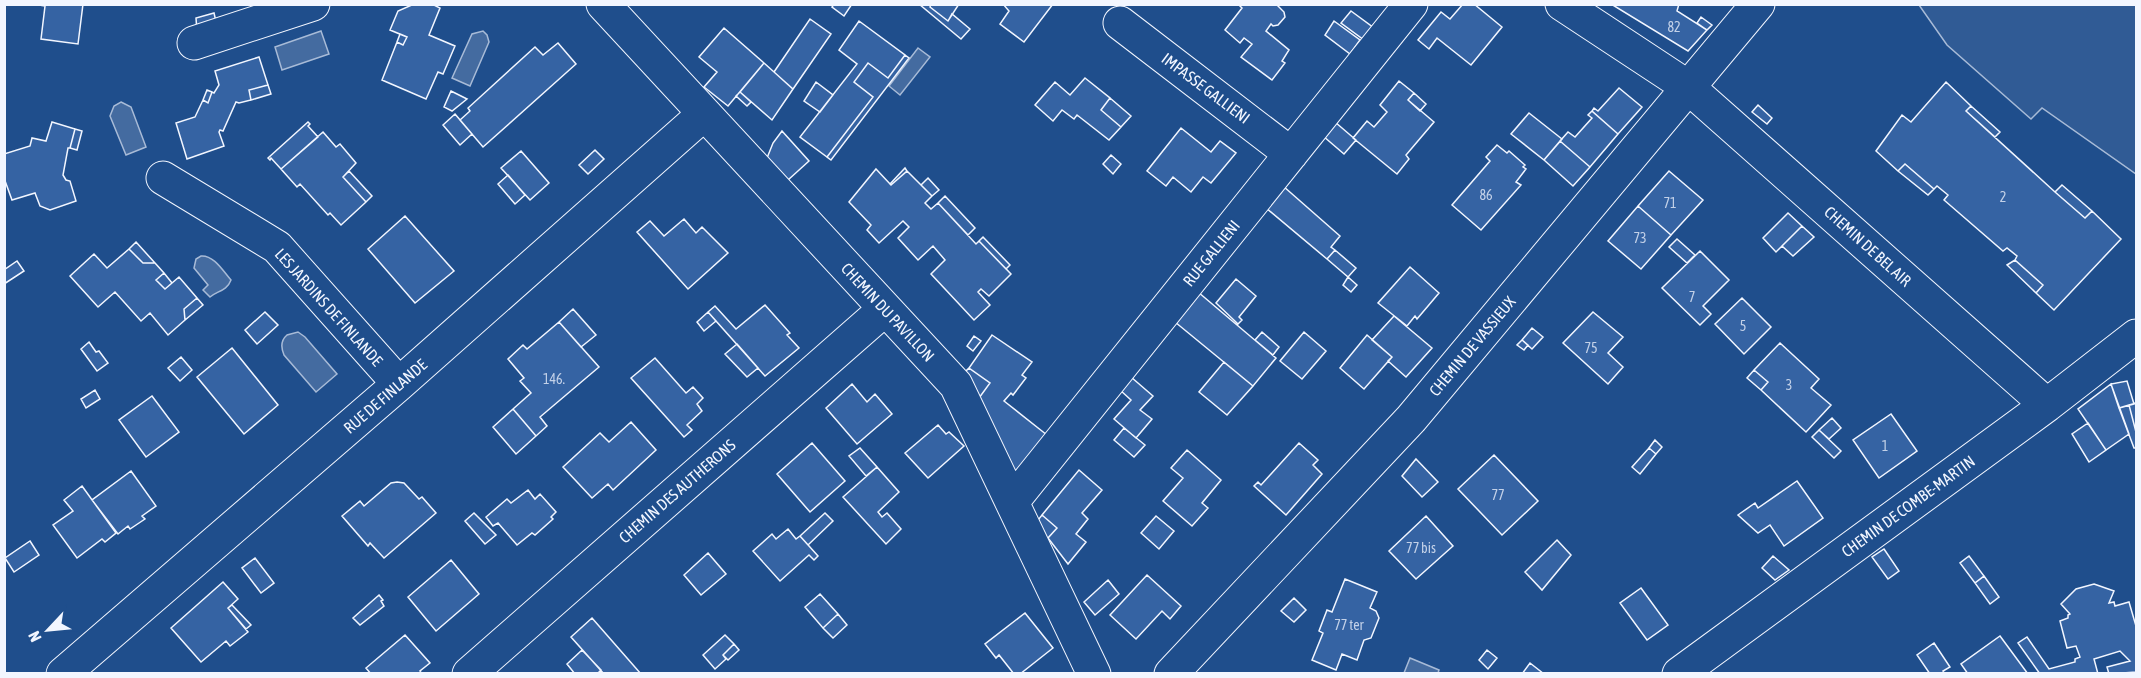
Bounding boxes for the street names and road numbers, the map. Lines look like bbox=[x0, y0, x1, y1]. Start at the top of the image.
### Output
street label: IMPASSE GALLIENI bbox=[1158, 49, 1254, 127]
street label: CHEMIN DE BEL AIR bbox=[1821, 202, 1915, 290]
street label: RUE GALLIENI bbox=[1179, 216, 1243, 290]
street label: LES JARDINS DE FINLANDE bbox=[272, 245, 386, 369]
street label: CHEMIN DU PAVILLON bbox=[838, 259, 938, 365]
street label: CHEMIN DE VASSIEUX bbox=[1425, 292, 1519, 399]
street label: RUE DE FINLANDE bbox=[340, 355, 430, 437]
street label: CHEMIN DES AUTHERONS bbox=[615, 435, 739, 546]
street label: CHEMIN DE COMBE-MARTIN bbox=[1838, 452, 1978, 560]

